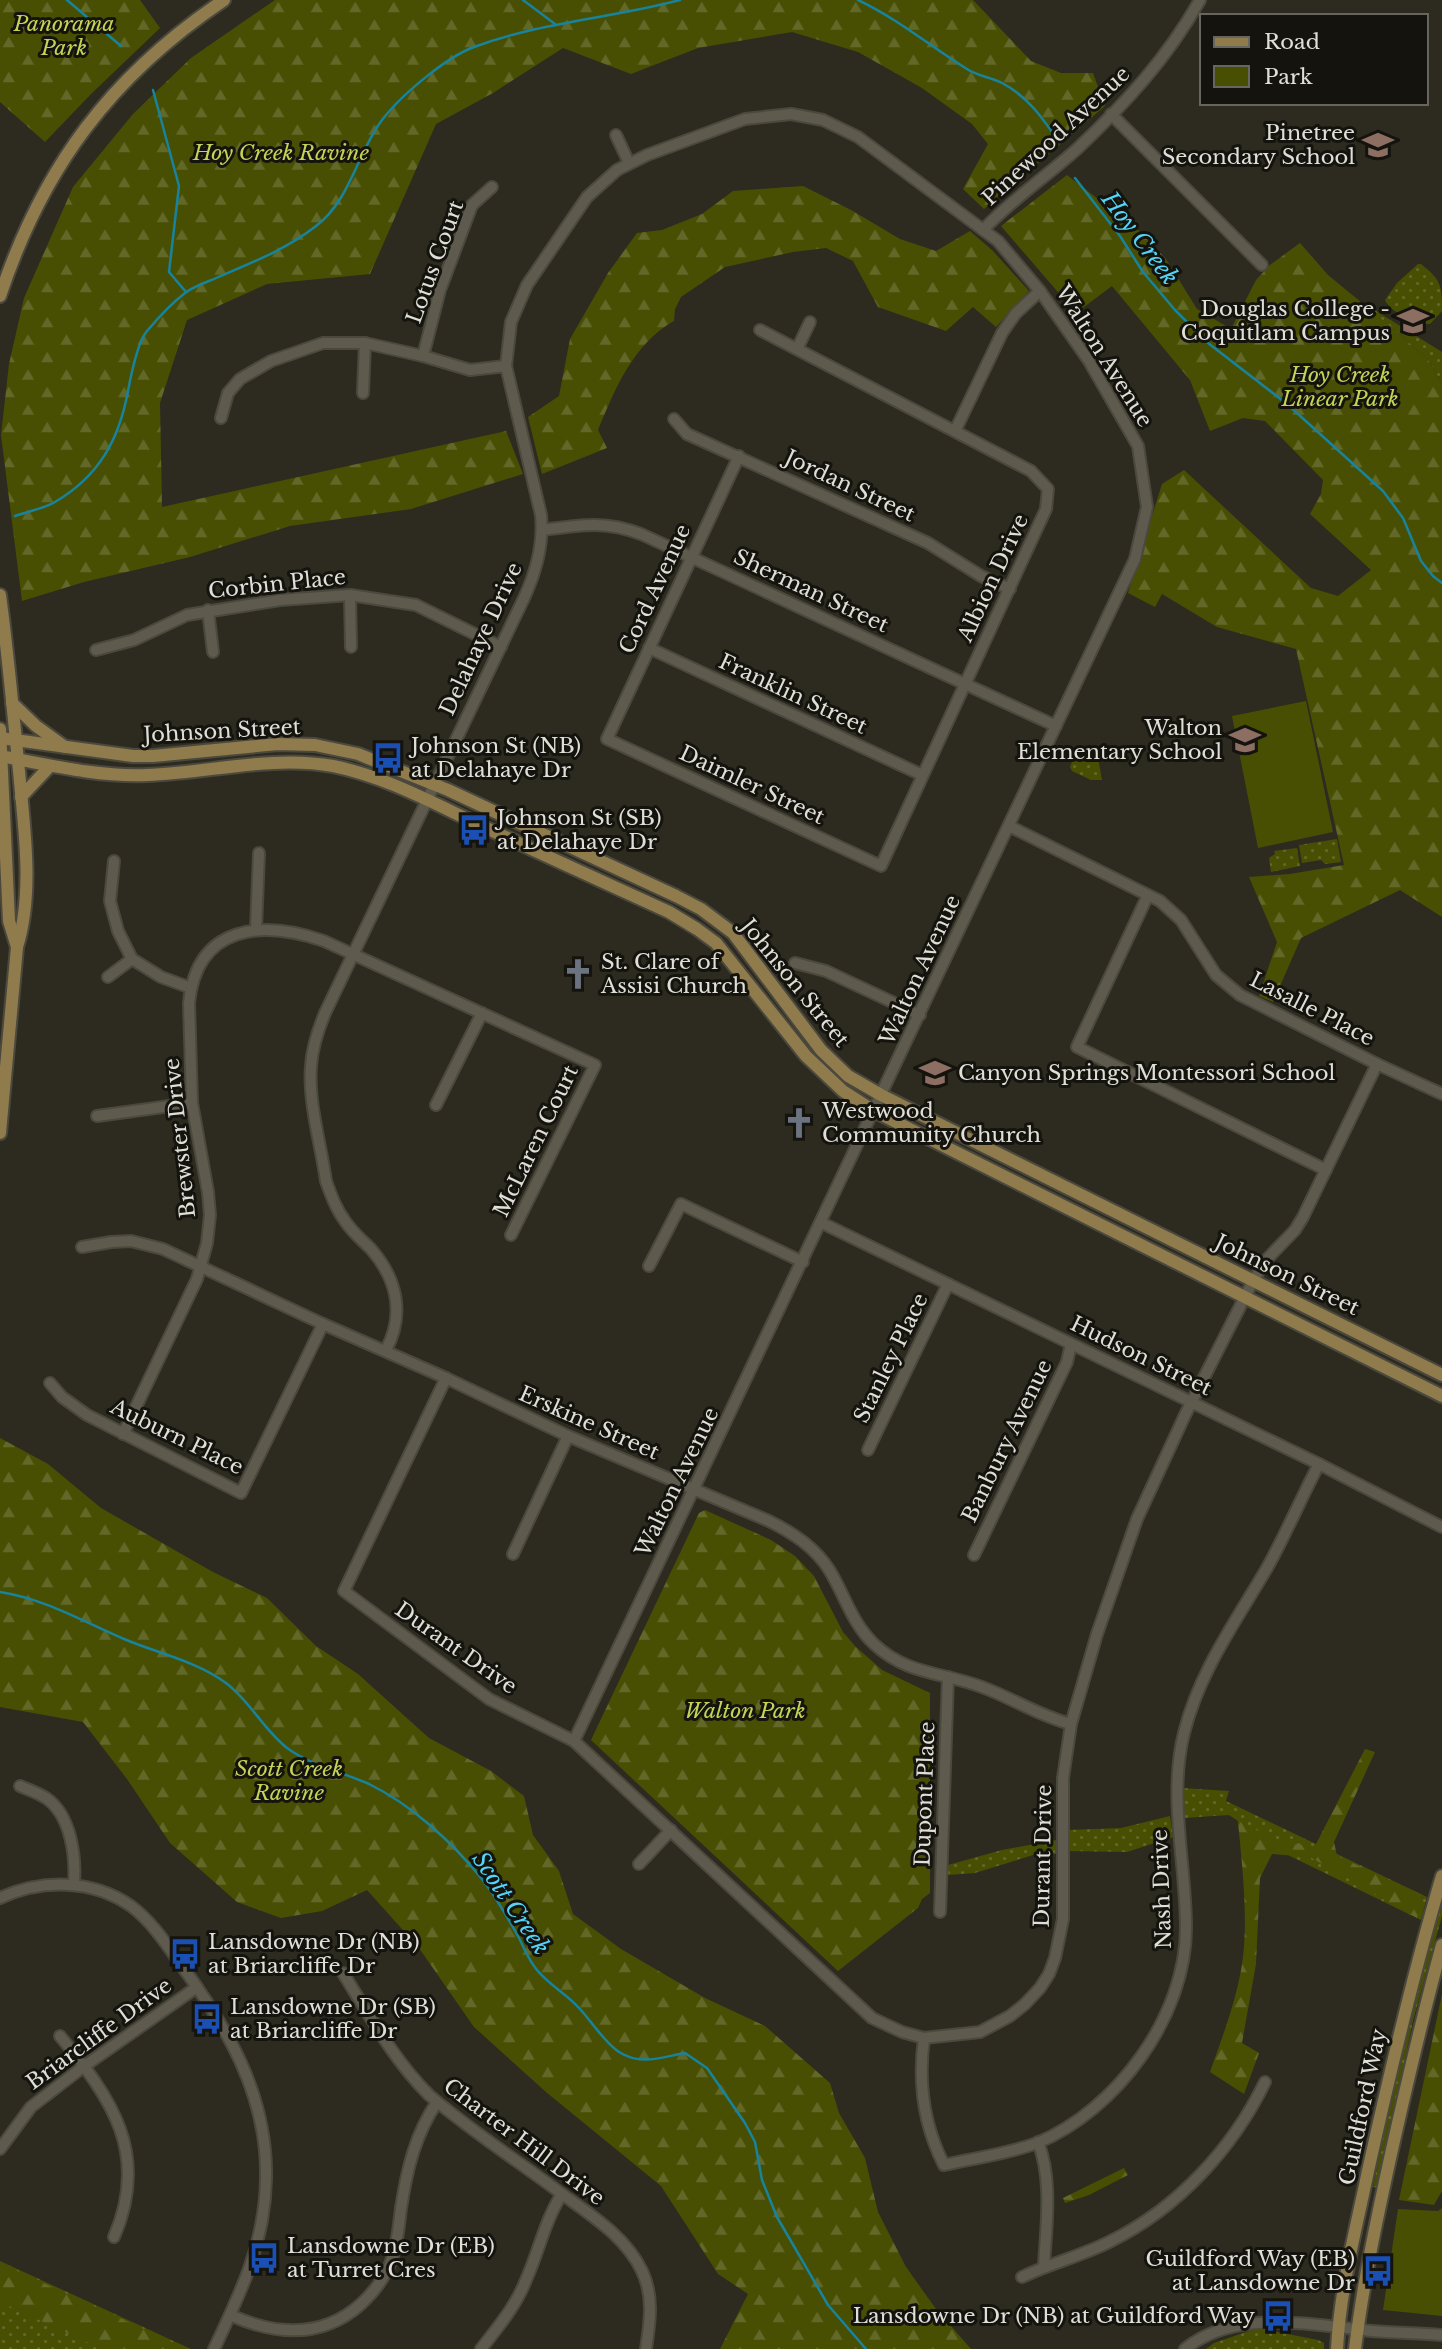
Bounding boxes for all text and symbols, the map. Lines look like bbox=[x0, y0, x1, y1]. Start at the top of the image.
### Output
park label: Panorama Park bbox=[12, 11, 115, 61]
legend bbox=[1200, 14, 1428, 105]
text: Road bbox=[1264, 29, 1320, 55]
street label: Pinewood Avenue bbox=[977, 61, 1135, 211]
text: Park bbox=[1264, 64, 1313, 90]
place label: Pinetree Secondary School bbox=[1162, 120, 1355, 170]
school or university icon: Pinetree Secondary School bbox=[1361, 128, 1395, 162]
park label: Hoy Creek Ravine bbox=[192, 140, 369, 166]
water label: Hoy Creek bbox=[1095, 185, 1184, 290]
street label: Lotus Court bbox=[401, 197, 469, 327]
street label: Walton Avenue bbox=[1049, 279, 1158, 432]
place label: Douglas College - Coquitlam Campus bbox=[1181, 296, 1390, 346]
school or university icon: Douglas College - Coquitlam Campus bbox=[1396, 304, 1430, 338]
park label: Hoy Creek Linear Park bbox=[1281, 362, 1398, 412]
street label: Jordan Street bbox=[778, 443, 919, 528]
street label: Albion Drive bbox=[952, 510, 1034, 647]
street label: Cord Avenue bbox=[614, 520, 696, 658]
street label: Sherman Street bbox=[729, 544, 893, 638]
street label: Delahaye Drive bbox=[434, 558, 528, 720]
street label: Corbin Place bbox=[207, 564, 347, 604]
street label: Franklin Street bbox=[715, 648, 871, 740]
street label: Johnson Street bbox=[140, 714, 301, 748]
place label: Walton Elementary School bbox=[1017, 715, 1222, 765]
school or university icon: Walton Elementary School bbox=[1228, 723, 1262, 757]
place label: Johnson St (NB) at Delahaye Dr bbox=[408, 733, 581, 783]
street label: Daimler Street bbox=[675, 740, 829, 830]
bus stop icon: Johnson St (NB) at Delahaye Dr bbox=[371, 741, 405, 775]
place label: Johnson St (SB) at Delahaye Dr bbox=[494, 805, 661, 855]
bus stop icon: Johnson St (SB) at Delahaye Dr bbox=[457, 813, 491, 847]
street label: Walton Avenue bbox=[873, 891, 966, 1050]
street label: Johnson Street bbox=[734, 911, 855, 1052]
place label: St. Clare of Assisi Church bbox=[600, 949, 747, 999]
church icon: St. Clare of Assisi Church bbox=[561, 957, 595, 991]
street label: Lasalle Place bbox=[1246, 967, 1378, 1051]
school or university icon: Canyon Springs Montessori School bbox=[918, 1056, 952, 1090]
street label: Brewster Drive bbox=[159, 1057, 201, 1219]
place label: Canyon Springs Montessori School bbox=[958, 1060, 1335, 1086]
street label: McLaren Court bbox=[488, 1061, 584, 1221]
place label: Westwood Community Church bbox=[821, 1098, 1041, 1148]
church icon: Westwood Community Church bbox=[782, 1106, 816, 1140]
street label: Johnson Street bbox=[1208, 1228, 1363, 1321]
street label: Stanley Place bbox=[848, 1289, 934, 1427]
street label: Hudson Street bbox=[1066, 1311, 1216, 1402]
street label: Banbury Avenue bbox=[956, 1355, 1058, 1527]
street label: Erskine Street bbox=[515, 1380, 663, 1466]
street label: Auburn Place bbox=[105, 1393, 248, 1480]
street label: Walton Avenue bbox=[629, 1403, 724, 1562]
street label: Durant Drive bbox=[390, 1596, 522, 1700]
park label: Walton Park bbox=[685, 1698, 805, 1724]
street label: Dupont Place bbox=[909, 1721, 941, 1867]
park label: Scott Creek Ravine bbox=[235, 1756, 343, 1806]
street label: Durant Drive bbox=[1029, 1784, 1057, 1928]
street label: Nash Drive bbox=[1147, 1829, 1177, 1949]
water label: Scott Creek bbox=[466, 1846, 556, 1960]
place label: Lansdowne Dr (NB) at Briarcliffe Dr bbox=[208, 1929, 419, 1979]
bus stop icon: Lansdowne Dr (NB) at Briarcliffe Dr bbox=[168, 1937, 202, 1971]
street label: Briarcliffe Drive bbox=[21, 1973, 177, 2095]
place label: Lansdowne Dr (SB) at Briarcliffe Dr bbox=[230, 1994, 436, 2044]
bus stop icon: Lansdowne Dr (SB) at Briarcliffe Dr bbox=[190, 2002, 224, 2036]
street label: Guildford Way bbox=[1334, 2026, 1392, 2188]
street label: Charter Hill Drive bbox=[438, 2073, 610, 2211]
place label: Lansdowne Dr (EB) at Turret Cres bbox=[287, 2233, 495, 2283]
bus stop icon: Lansdowne Dr (EB) at Turret Cres bbox=[247, 2241, 281, 2275]
place label: Guildford Way (EB) at Lansdowne Dr bbox=[1145, 2246, 1355, 2296]
bus stop icon: Guildford Way (EB) at Lansdowne Dr bbox=[1361, 2254, 1395, 2288]
bus stop icon: Lansdowne Dr (NB) at Guildford Way bbox=[1261, 2299, 1295, 2333]
place label: Lansdowne Dr (NB) at Guildford Way bbox=[853, 2303, 1256, 2329]

